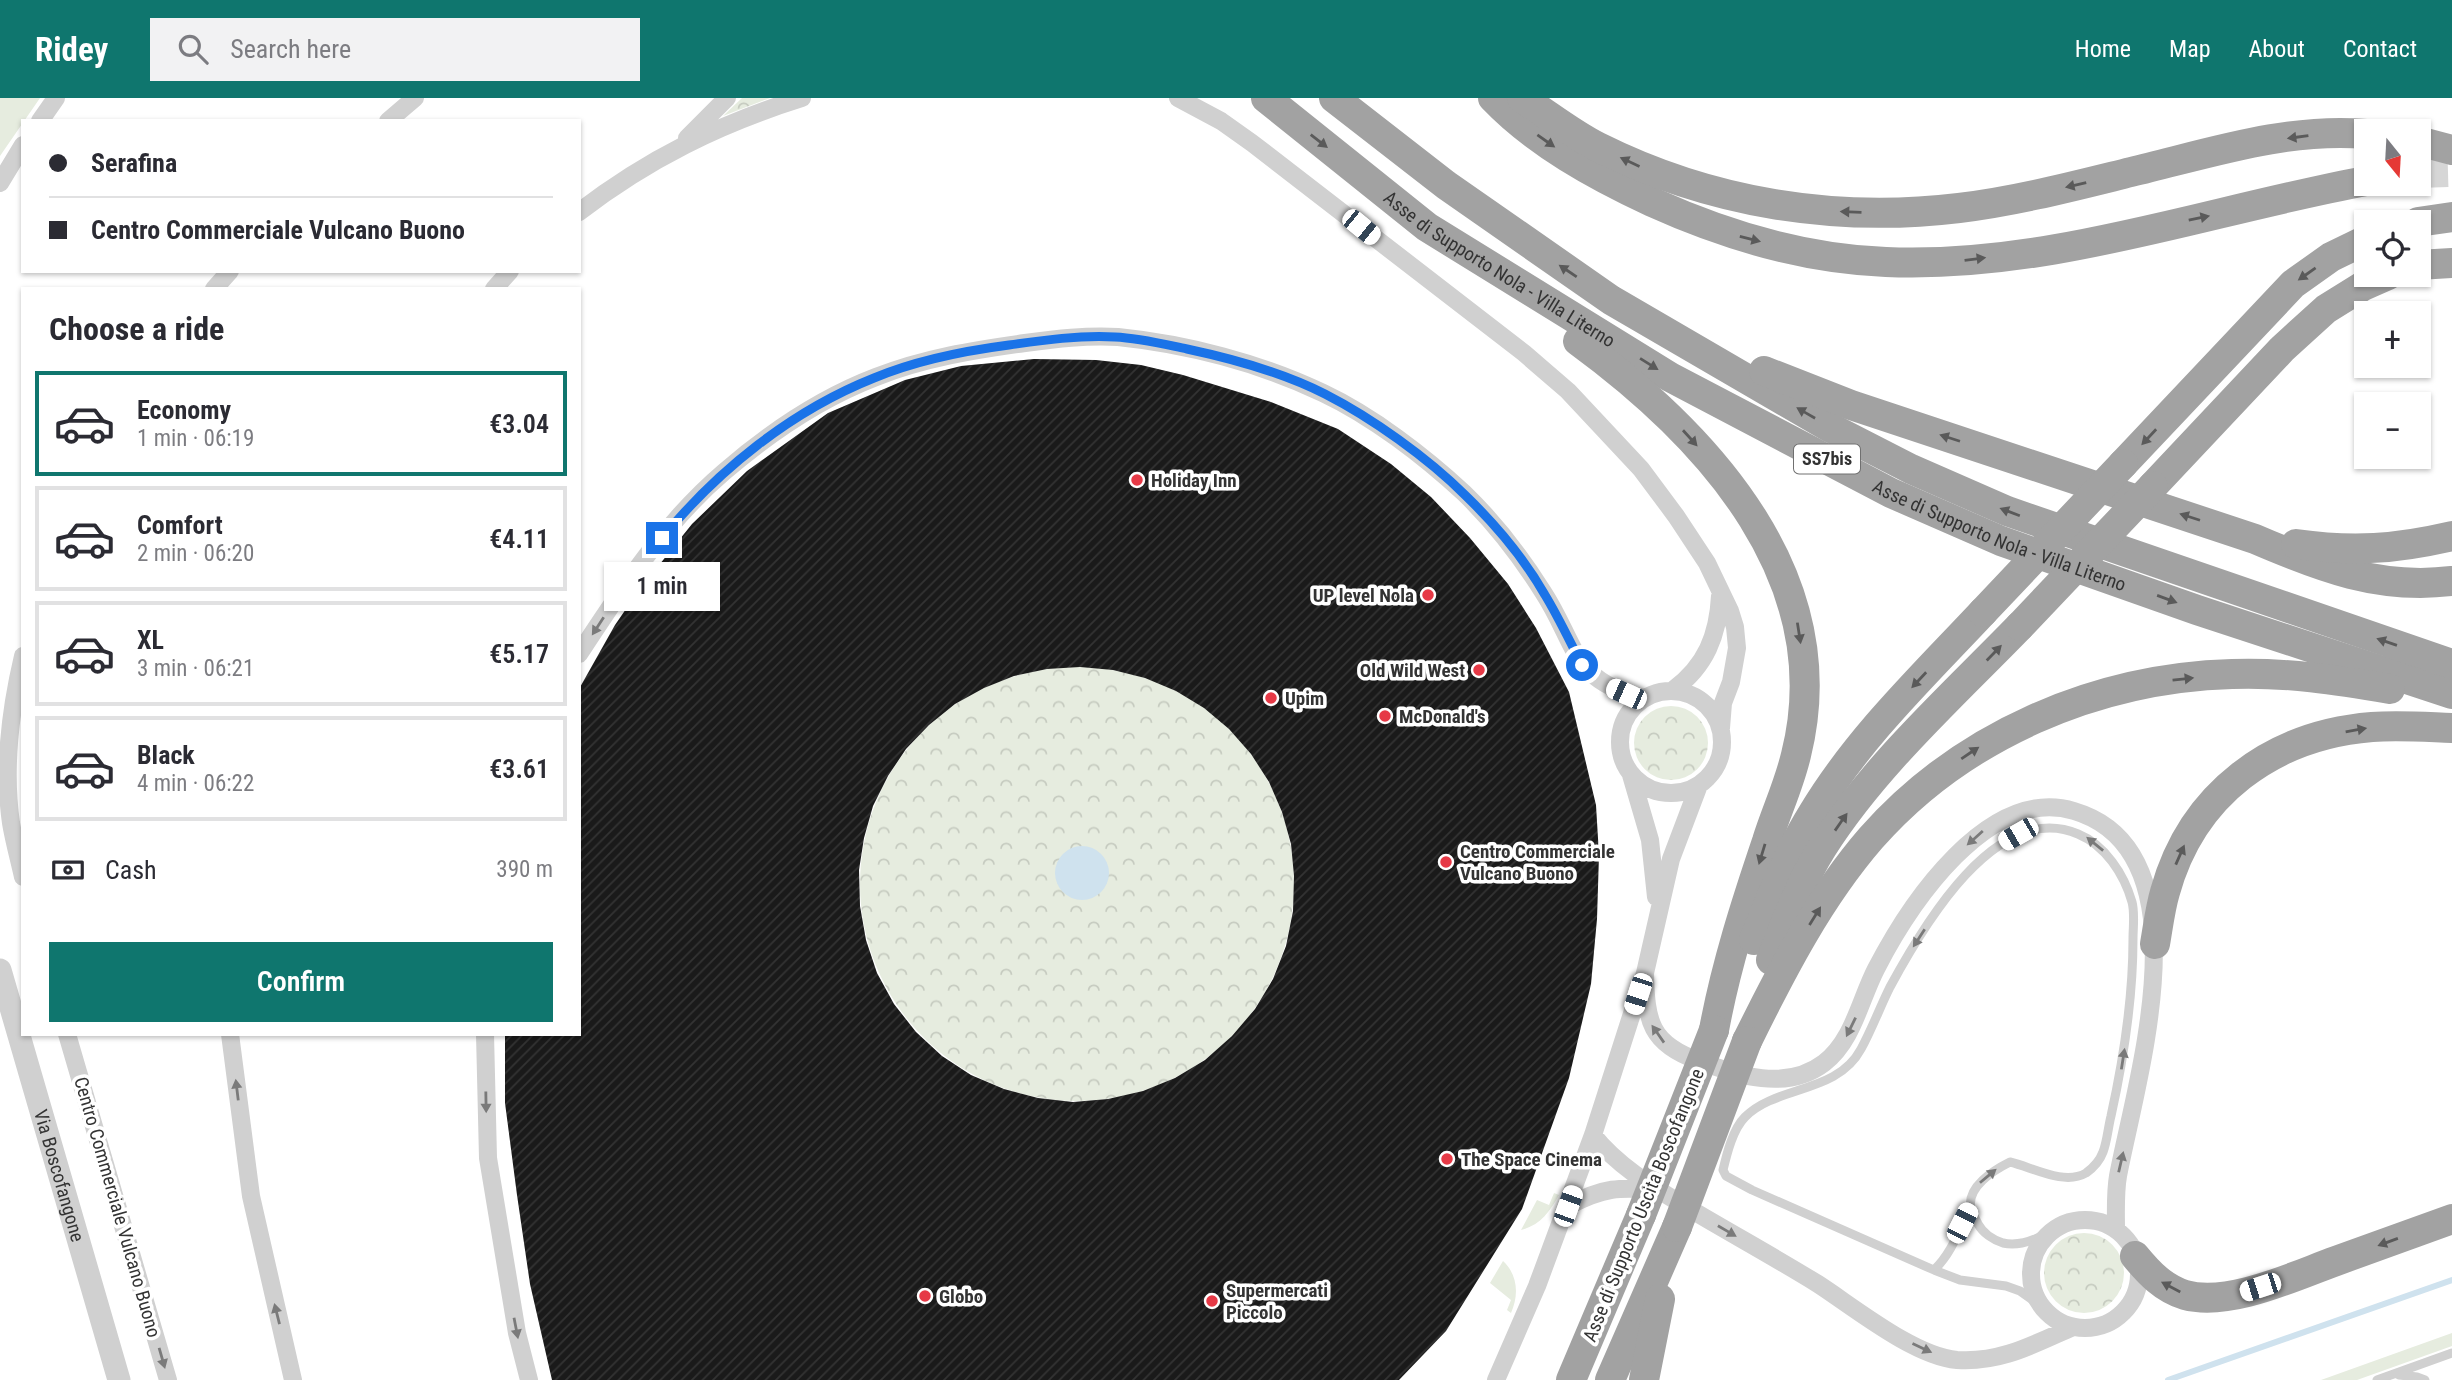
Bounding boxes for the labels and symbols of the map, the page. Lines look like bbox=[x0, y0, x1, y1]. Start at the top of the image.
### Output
north arrow bbox=[2354, 119, 2431, 196]
one-way arrow bbox=[2287, 132, 2309, 143]
one-way arrow bbox=[1310, 133, 1327, 148]
one-way arrow bbox=[1537, 134, 1555, 148]
one-way arrow bbox=[1620, 156, 1640, 168]
one-way arrow bbox=[2065, 180, 2087, 191]
street label: Asse di Supporto Nola - Villa Literno bbox=[1379, 186, 1619, 352]
car bbox=[1339, 206, 1384, 248]
one-way arrow bbox=[1839, 207, 1861, 218]
one-way arrow bbox=[2188, 213, 2210, 224]
one-way arrow bbox=[1739, 234, 1761, 245]
one-way arrow bbox=[1964, 254, 1986, 265]
one-way arrow bbox=[1559, 265, 1578, 278]
one-way arrow bbox=[2298, 267, 2316, 281]
one-way arrow bbox=[1639, 357, 1659, 370]
one-way arrow bbox=[1796, 407, 1815, 419]
one-way arrow bbox=[2141, 428, 2157, 445]
one-way arrow bbox=[1682, 429, 1698, 447]
one-way arrow bbox=[1940, 432, 1961, 443]
road number: SS7bis bbox=[1794, 444, 1860, 474]
place label: Holiday Inn bbox=[1151, 469, 1237, 492]
marker: Holiday Inn bbox=[1129, 472, 1145, 488]
street label: Asse di Supporto Nola - Villa Literno bbox=[1869, 474, 2129, 596]
one-way arrow bbox=[2000, 506, 2021, 517]
one-way arrow bbox=[2179, 511, 2200, 522]
route end bbox=[646, 522, 678, 554]
callout: 1 min bbox=[604, 562, 720, 612]
place label: UP level Nola bbox=[1313, 584, 1414, 607]
marker: UP level Nola bbox=[1420, 587, 1436, 603]
one-way arrow bbox=[2157, 594, 2178, 605]
one-way arrow bbox=[591, 616, 604, 636]
one-way arrow bbox=[1794, 622, 1805, 644]
one-way arrow bbox=[2377, 636, 2398, 647]
one-way arrow bbox=[1985, 645, 2002, 662]
route start bbox=[1566, 649, 1598, 681]
place label: Old Wild West bbox=[1360, 659, 1465, 682]
marker: Old Wild West bbox=[1471, 662, 1487, 678]
one-way arrow bbox=[1911, 671, 1927, 688]
one-way arrow bbox=[2172, 673, 2194, 684]
car bbox=[1603, 676, 1650, 712]
place label: Upim bbox=[1285, 687, 1324, 710]
marker: Upim bbox=[1263, 690, 1279, 706]
place label: McDonald's bbox=[1399, 705, 1486, 728]
marker: McDonald's bbox=[1377, 708, 1393, 724]
one-way arrow bbox=[2345, 724, 2367, 735]
one-way arrow bbox=[1961, 746, 1979, 760]
one-way arrow bbox=[1834, 813, 1848, 831]
car bbox=[1995, 814, 2042, 854]
one-way arrow bbox=[1967, 830, 1984, 846]
one-way arrow bbox=[2086, 837, 2104, 852]
place label: Centro Commerciale Vulcano Buono bbox=[1460, 840, 1615, 885]
one-way arrow bbox=[1757, 844, 1767, 865]
one-way arrow bbox=[2175, 845, 2186, 866]
marker: Centro Commerciale Vulcano Buono bbox=[1438, 854, 1454, 870]
one-way arrow bbox=[1809, 907, 1822, 926]
one-way arrow bbox=[1913, 928, 1926, 948]
car bbox=[1622, 971, 1655, 1017]
one-way arrow bbox=[1845, 1017, 1856, 1037]
one-way arrow bbox=[1651, 1025, 1665, 1043]
one-way arrow bbox=[2118, 1048, 2129, 1070]
street label: Asse di Supporto Uscita Boscofangone bbox=[1578, 1065, 1709, 1345]
street label: Centro Commerciale Vulcano Buono bbox=[69, 1074, 166, 1340]
one-way arrow bbox=[231, 1079, 242, 1101]
one-way arrow bbox=[480, 1092, 491, 1114]
street label: Via Boscofangone bbox=[29, 1107, 89, 1245]
place label: The Space Cinema bbox=[1461, 1148, 1602, 1171]
marker: The Space Cinema bbox=[1439, 1151, 1455, 1167]
one-way arrow bbox=[2116, 1151, 2127, 1173]
one-way arrow bbox=[1979, 1169, 1997, 1184]
car bbox=[1551, 1183, 1586, 1229]
car bbox=[1944, 1200, 1981, 1246]
one-way arrow bbox=[1718, 1225, 1737, 1237]
one-way arrow bbox=[2377, 1237, 2398, 1248]
car bbox=[2237, 1271, 2284, 1303]
place label: Supermercati Piccolo bbox=[1226, 1279, 1328, 1324]
one-way arrow bbox=[2161, 1282, 2181, 1293]
place label: Globo bbox=[939, 1285, 983, 1308]
marker: Globo bbox=[917, 1288, 933, 1304]
marker: Supermercati Piccolo bbox=[1204, 1293, 1220, 1309]
one-way arrow bbox=[271, 1303, 282, 1325]
one-way arrow bbox=[511, 1317, 522, 1339]
one-way arrow bbox=[1912, 1342, 1932, 1354]
one-way arrow bbox=[157, 1348, 168, 1370]

